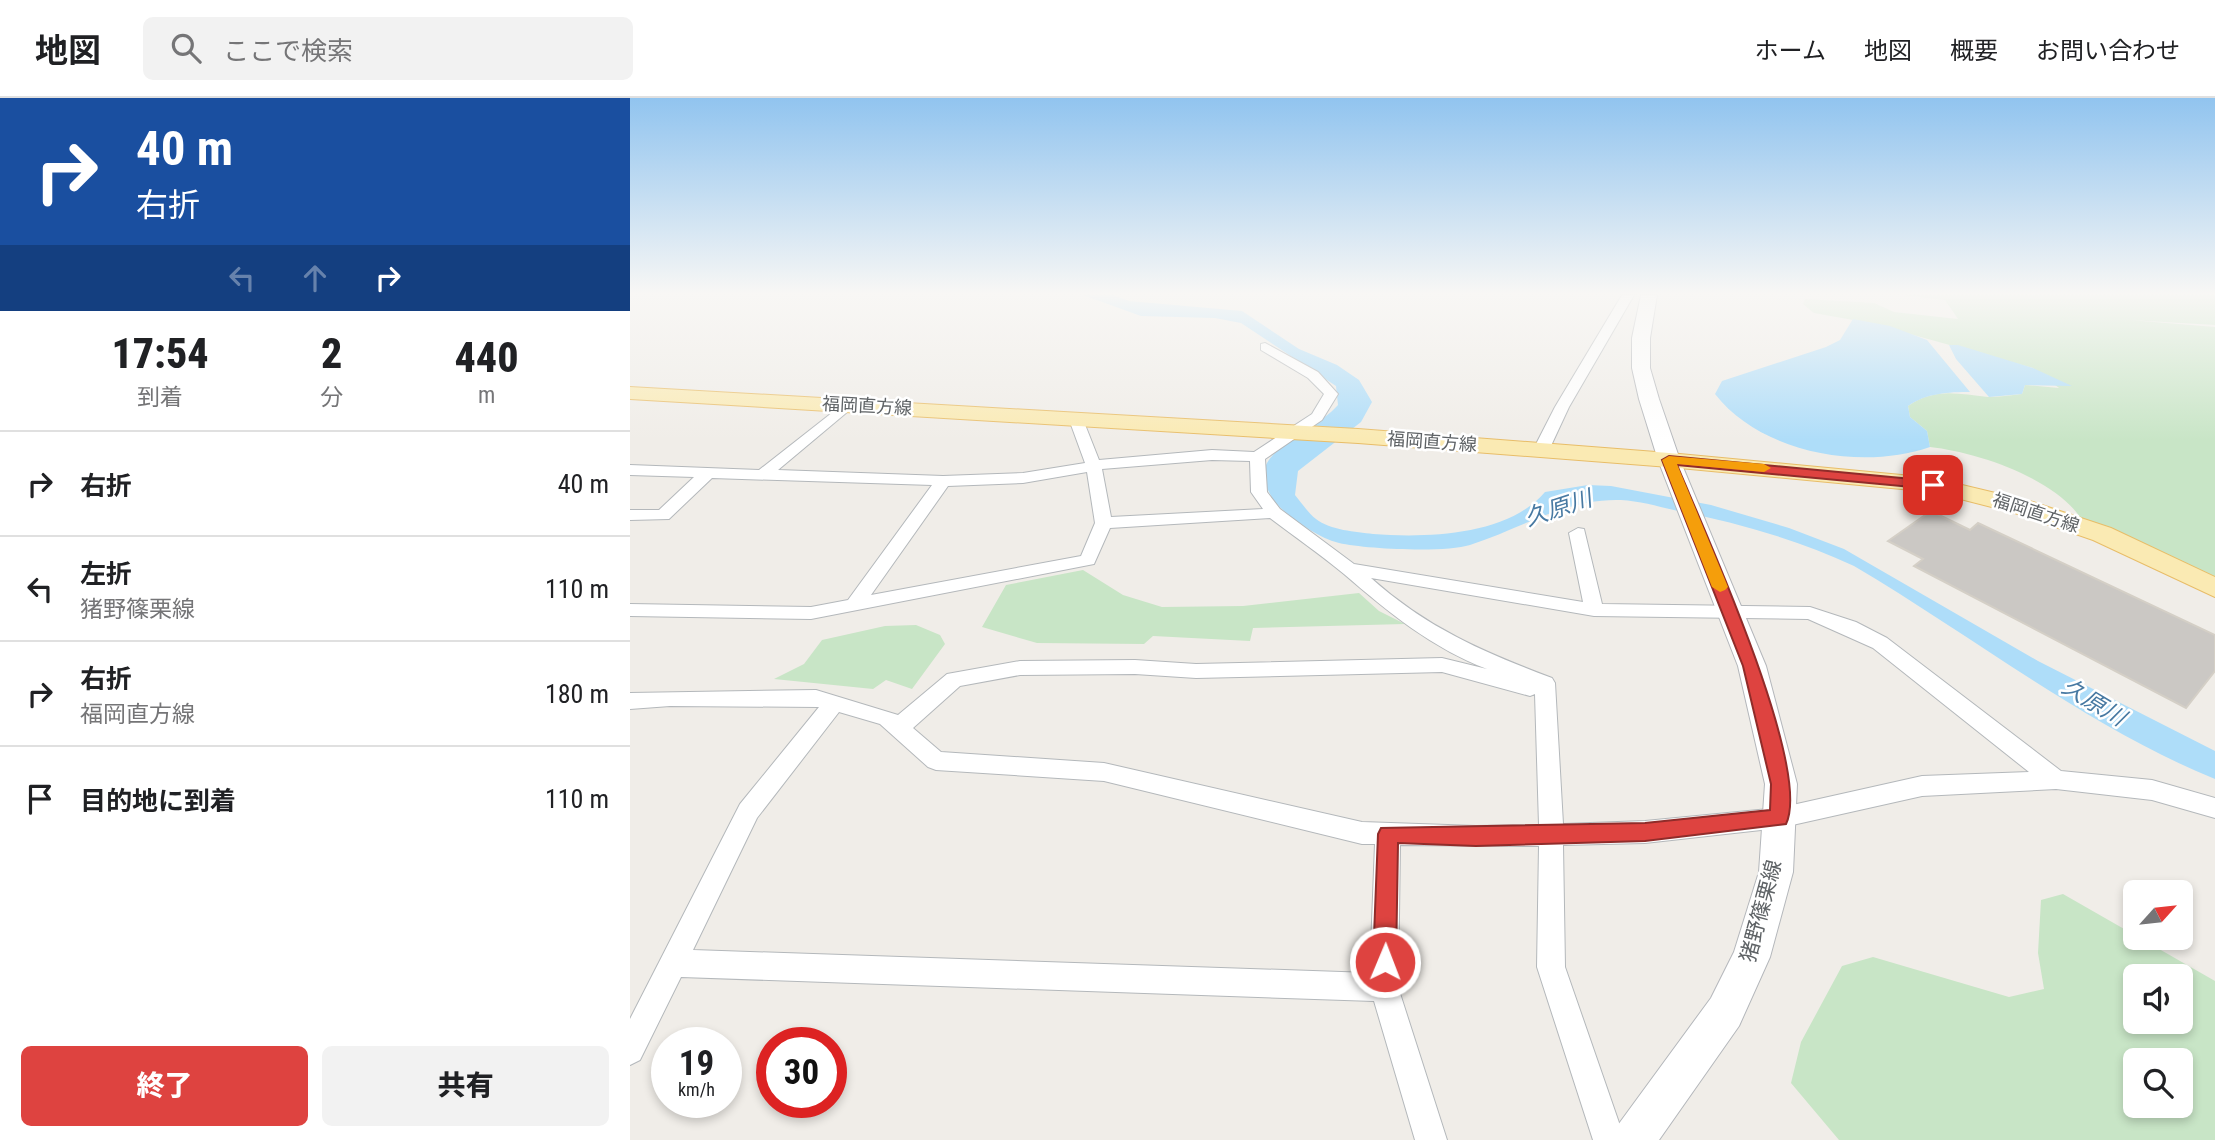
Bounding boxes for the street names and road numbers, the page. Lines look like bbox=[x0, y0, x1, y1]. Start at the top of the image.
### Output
street label: 福岡直方線 bbox=[822, 393, 913, 418]
street label: 福岡直方線 bbox=[1386, 428, 1478, 455]
street label: 福岡直方線 bbox=[1990, 489, 2082, 536]
street label: 猪野篠栗線 bbox=[1736, 857, 1786, 965]

